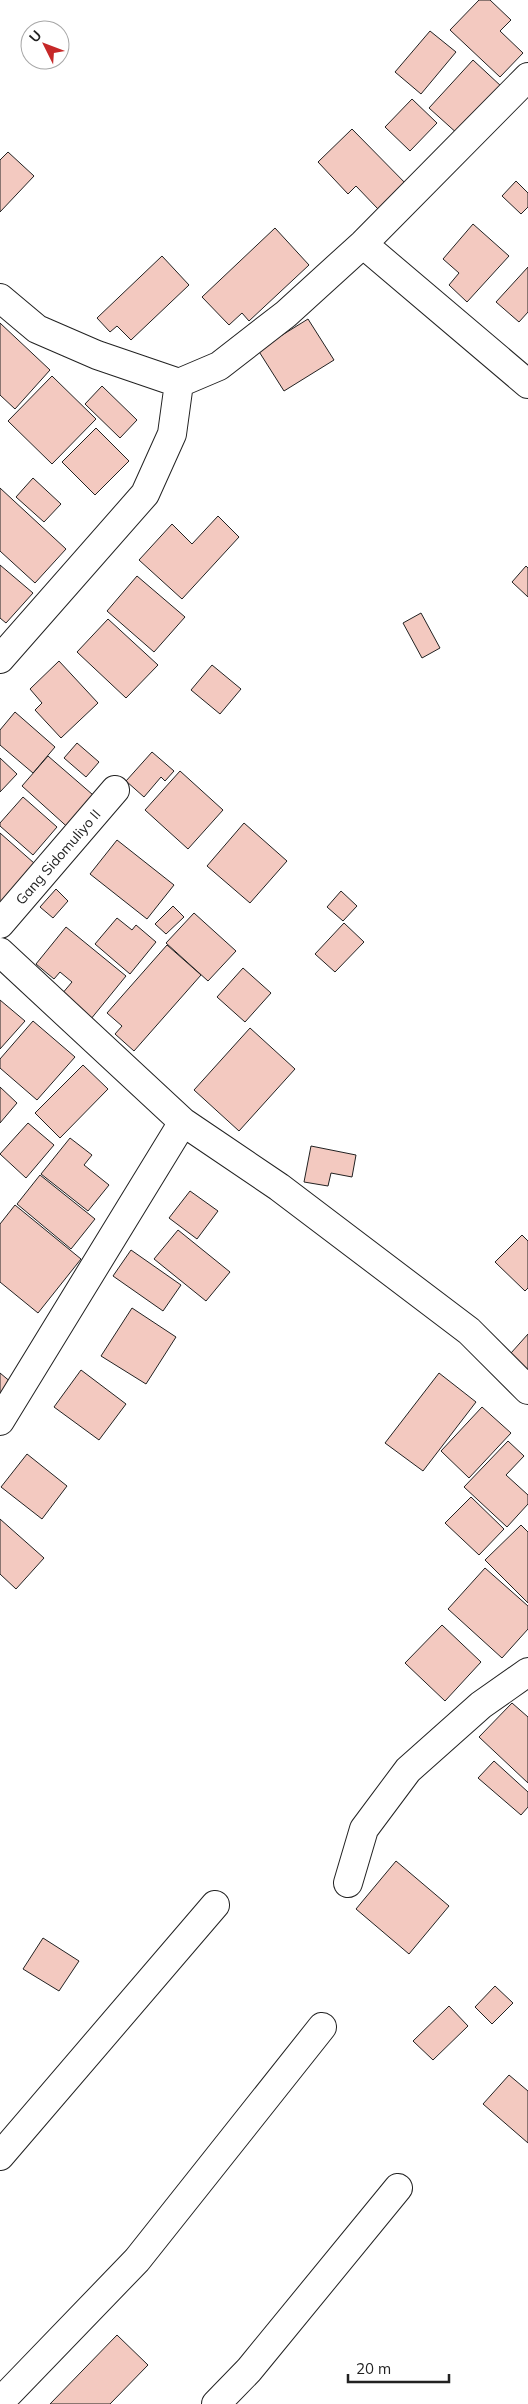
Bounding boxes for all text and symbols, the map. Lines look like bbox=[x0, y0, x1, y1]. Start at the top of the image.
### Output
north arrow bbox=[20, 20, 70, 70]
text: U bbox=[25, 26, 45, 46]
street label: Gang Sidomuliyo II bbox=[12, 806, 104, 908]
scale bar bbox=[348, 2352, 449, 2384]
text: 20 m bbox=[356, 2359, 391, 2378]

